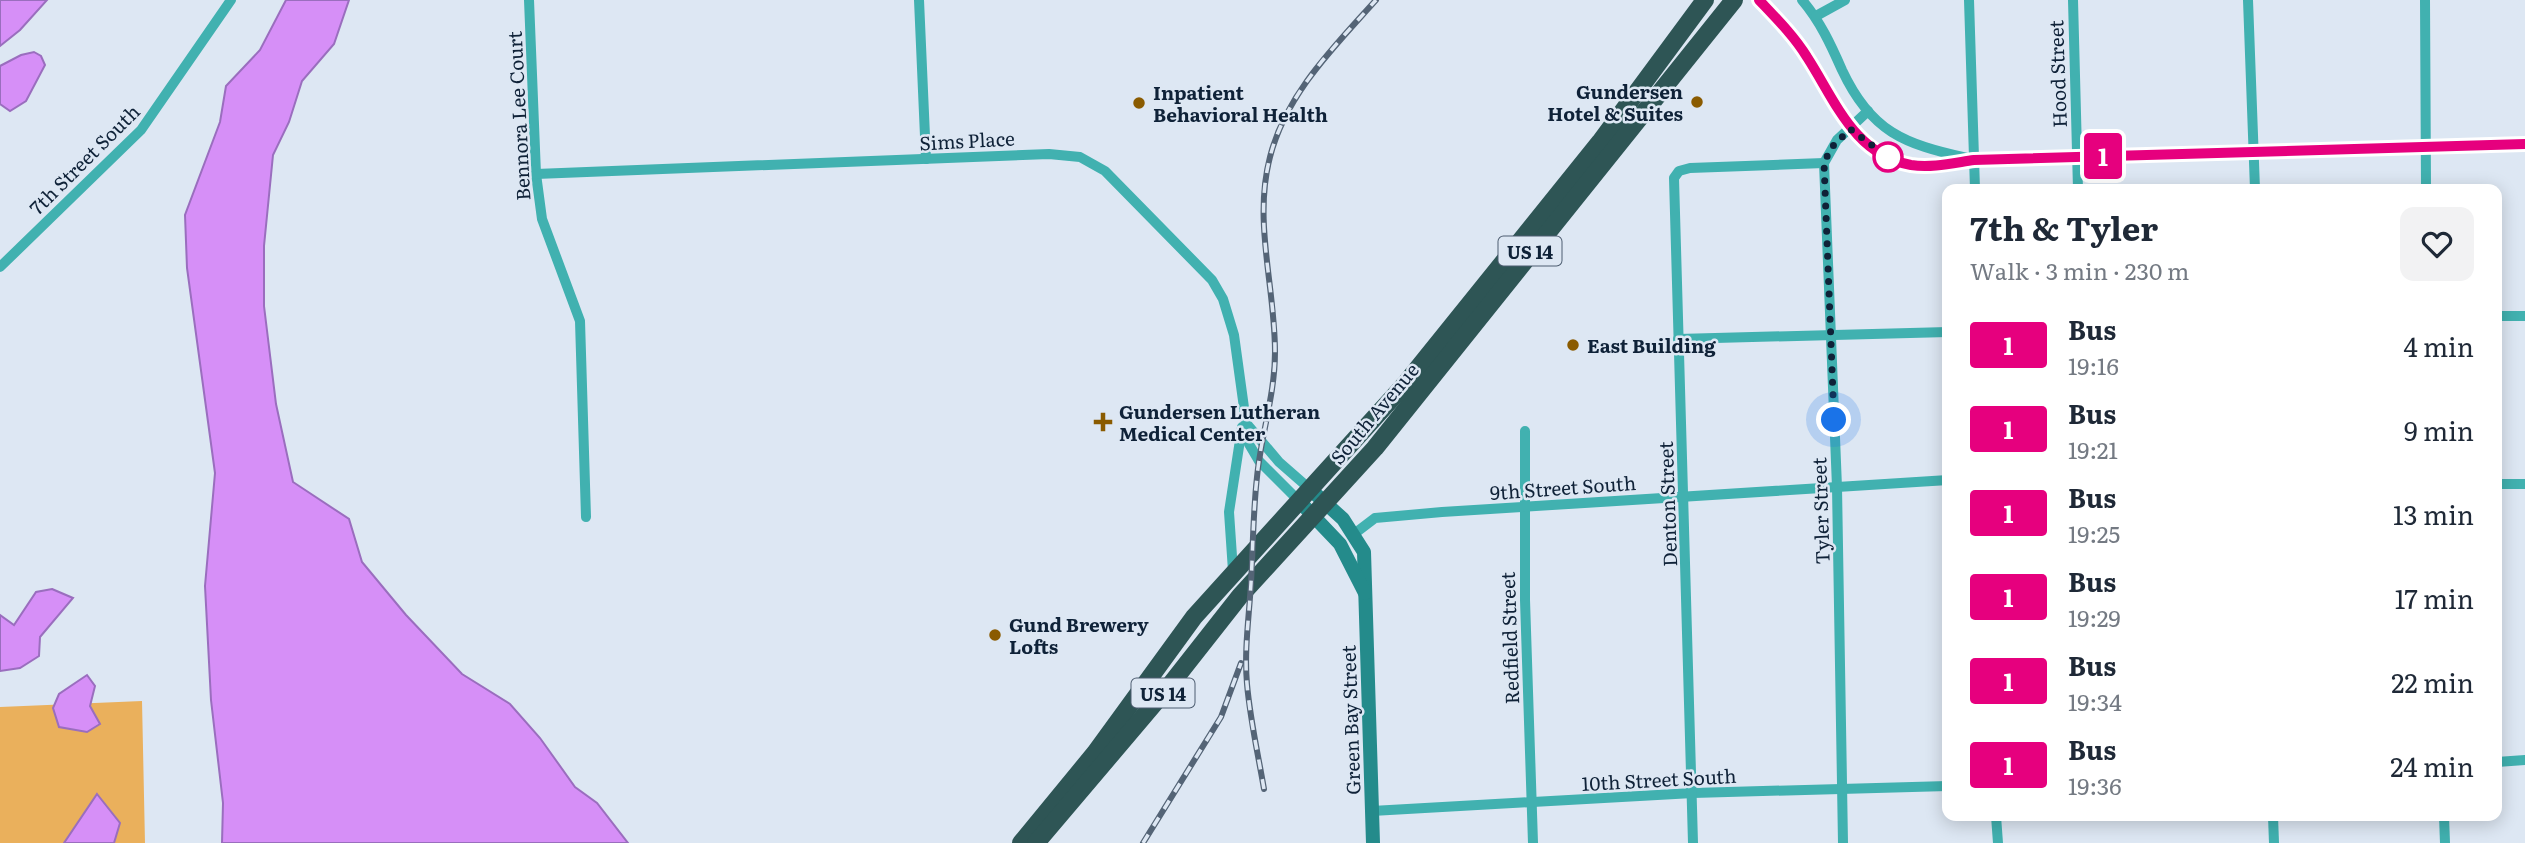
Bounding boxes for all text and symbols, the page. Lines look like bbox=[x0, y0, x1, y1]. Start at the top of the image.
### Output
street label: Hood Street bbox=[2041, 19, 2073, 128]
street label: Bennora Lee Court bbox=[500, 30, 536, 201]
place label: Gundersen Hotel & Suites bbox=[1547, 77, 1683, 127]
place label: Inpatient Behavioral Health bbox=[1153, 78, 1328, 128]
marker: Gundersen Hotel & Suites bbox=[1689, 94, 1705, 110]
marker: Inpatient Behavioral Health bbox=[1131, 95, 1147, 111]
street label: 7th Street South bbox=[22, 97, 146, 221]
street label: Sims Place bbox=[919, 124, 1016, 156]
line badge: 1 bbox=[2080, 133, 2126, 179]
text: 1 bbox=[2098, 138, 2108, 173]
unlabelled marker bbox=[1873, 142, 1903, 172]
text: 7th & Tyler bbox=[1970, 202, 2158, 251]
button: heart bbox=[2400, 207, 2474, 281]
road number: US 14 bbox=[1498, 236, 1562, 265]
text: Walk · 3 min · 230 m bbox=[1970, 253, 2189, 287]
text: Bus bbox=[2068, 309, 2116, 348]
text: 4 min bbox=[2403, 326, 2474, 365]
text: 1 bbox=[2004, 327, 2013, 362]
place label: East Building bbox=[1587, 331, 1716, 359]
marker: East Building bbox=[1565, 337, 1581, 353]
text: 19:16 bbox=[2068, 348, 2119, 382]
street label: South Avenue bbox=[1323, 356, 1425, 470]
text: Bus bbox=[2068, 393, 2116, 432]
place label: Gundersen Lutheran Medical Center bbox=[1119, 397, 1320, 447]
your location bbox=[1816, 402, 1851, 437]
text: 9 min bbox=[2404, 410, 2474, 449]
text: 1 bbox=[2004, 411, 2013, 446]
marker: Gundersen Lutheran Medical Center bbox=[1093, 412, 1113, 432]
text: 19:21 bbox=[2068, 432, 2118, 466]
street label: Denton Street bbox=[1651, 440, 1683, 567]
street label: Tyler Street bbox=[1804, 457, 1836, 565]
street label: 9th Street South bbox=[1489, 468, 1637, 506]
text: Bus bbox=[2068, 477, 2116, 516]
text: 13 min bbox=[2393, 494, 2474, 533]
text: 1 bbox=[2004, 495, 2013, 530]
text: 19:25 bbox=[2068, 516, 2120, 550]
text: Bus bbox=[2068, 561, 2116, 600]
street label: Redfield Street bbox=[1493, 571, 1525, 705]
text: 17 min bbox=[2395, 578, 2474, 617]
text: 1 bbox=[2004, 579, 2013, 614]
text: 19:29 bbox=[2068, 600, 2121, 634]
place label: Gund Brewery Lofts bbox=[1009, 610, 1149, 660]
marker: Gund Brewery Lofts bbox=[987, 627, 1003, 643]
street label: Green Bay Street bbox=[1333, 644, 1367, 795]
text: Bus bbox=[2068, 645, 2116, 684]
text: 22 min bbox=[2391, 662, 2474, 701]
text: 1 bbox=[2004, 663, 2013, 698]
road number: US 14 bbox=[1132, 678, 1194, 708]
text: 19:34 bbox=[2068, 684, 2122, 718]
text: Bus bbox=[2068, 729, 2116, 768]
text: 24 min bbox=[2390, 746, 2474, 785]
text: 1 bbox=[2004, 747, 2013, 782]
street label: 10th Street South bbox=[1581, 761, 1737, 797]
text: 19:36 bbox=[2068, 768, 2122, 802]

